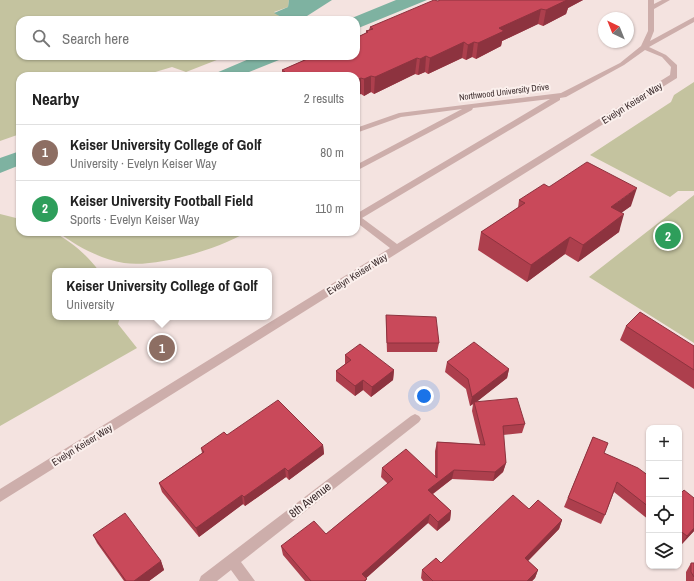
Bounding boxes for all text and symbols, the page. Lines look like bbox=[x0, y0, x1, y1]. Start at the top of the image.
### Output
north arrow bbox=[598, 12, 634, 48]
search box bbox=[16, 16, 360, 60]
icon: search bbox=[30, 27, 52, 49]
text: Search here bbox=[62, 28, 129, 49]
street label: Evelyn Keiser Way bbox=[599, 79, 665, 127]
street label: Northwood University Drive bbox=[458, 81, 550, 103]
text: Nearby bbox=[32, 87, 79, 110]
text: 2 results bbox=[304, 90, 344, 107]
text: Keiser University College of Golf bbox=[70, 134, 261, 155]
text: 1 bbox=[42, 144, 48, 161]
text: 80 m bbox=[320, 144, 344, 161]
text: University · Evelyn Keiser Way bbox=[70, 155, 217, 172]
text: Keiser University Football Field bbox=[70, 190, 253, 211]
text: 2 bbox=[42, 200, 48, 217]
text: 110 m bbox=[315, 200, 344, 217]
text: Sports · Evelyn Keiser Way bbox=[70, 211, 199, 228]
pin: 2 bbox=[655, 221, 681, 251]
street label: Evelyn Keiser Way bbox=[324, 250, 390, 298]
popup bbox=[52, 268, 272, 320]
text: Keiser University College of Golf bbox=[66, 275, 258, 296]
text: University bbox=[66, 296, 114, 313]
pin: 1 bbox=[149, 333, 175, 363]
your location bbox=[414, 386, 434, 406]
street label: Evelyn Keiser Way bbox=[49, 421, 115, 469]
map controls bbox=[646, 425, 682, 569]
button: + bbox=[646, 425, 682, 461]
button: − bbox=[646, 461, 682, 497]
street label: 8th Avenue bbox=[286, 479, 334, 521]
button: locate bbox=[646, 497, 682, 533]
button: layers bbox=[646, 533, 682, 569]

